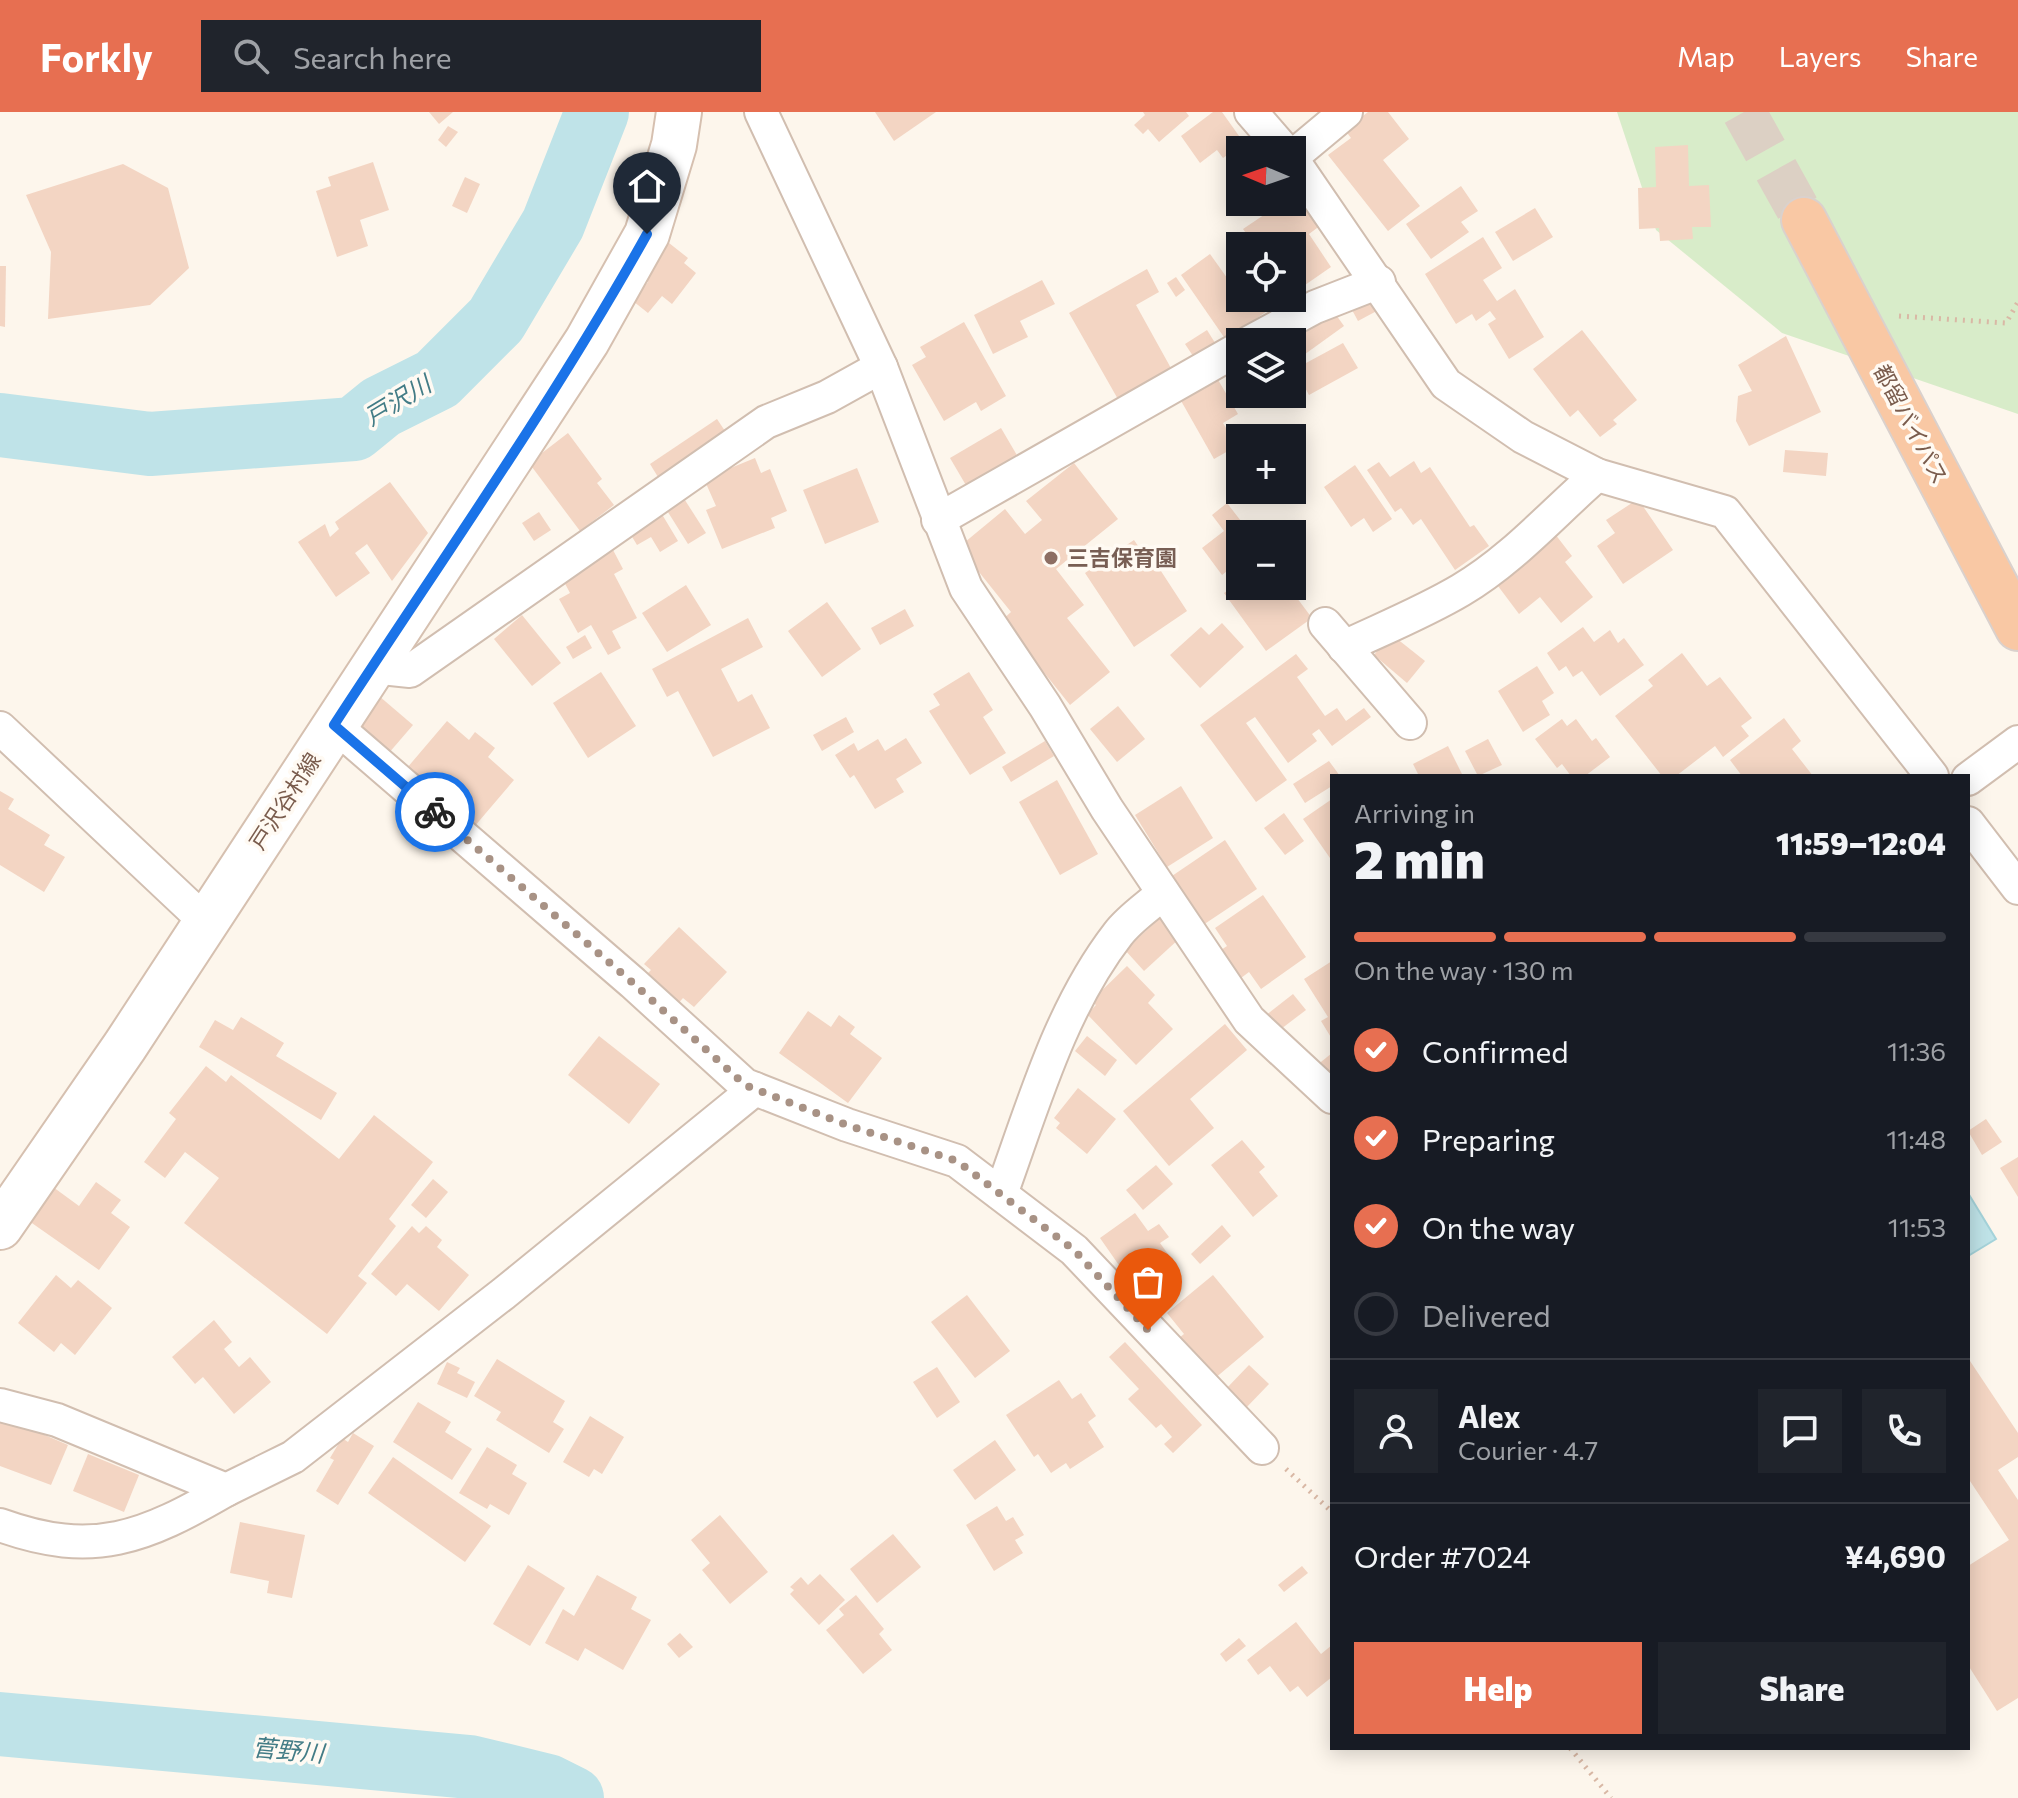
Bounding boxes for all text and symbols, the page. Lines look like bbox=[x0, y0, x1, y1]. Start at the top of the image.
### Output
search box bbox=[201, 20, 761, 92]
text: Forkly bbox=[40, 33, 153, 80]
icon: search bbox=[229, 34, 273, 78]
text: Search here bbox=[293, 38, 452, 75]
text: Map bbox=[1677, 39, 1735, 73]
text: Layers bbox=[1779, 39, 1861, 73]
text: Share bbox=[1905, 39, 1978, 73]
north arrow bbox=[1226, 136, 1306, 216]
map controls bbox=[1226, 136, 1306, 600]
pin bbox=[613, 152, 681, 234]
icon: home bbox=[625, 164, 669, 208]
button: locate bbox=[1226, 232, 1306, 312]
button: layers bbox=[1226, 328, 1306, 408]
street label: 都留バイパス bbox=[1869, 359, 1954, 488]
water label: 戸沢川 bbox=[359, 367, 438, 431]
button: + bbox=[1226, 424, 1306, 504]
button: − bbox=[1226, 520, 1306, 600]
place label: 三吉保育園 bbox=[1067, 544, 1177, 571]
marker: 三吉保育園 bbox=[1042, 549, 1060, 567]
street label: 戸沢谷村線 bbox=[243, 747, 326, 854]
courier bbox=[395, 772, 475, 852]
icon: bike bbox=[413, 790, 457, 834]
text: Arriving in bbox=[1354, 797, 1475, 828]
text: 11:59–12:04 bbox=[1776, 824, 1946, 861]
text: 2 min bbox=[1354, 826, 1485, 890]
text: On the way · 130 m bbox=[1354, 954, 1573, 985]
icon: check bbox=[1354, 1028, 1398, 1072]
text: Confirmed bbox=[1422, 1032, 1569, 1069]
text: 11:36 bbox=[1887, 1035, 1946, 1066]
icon: check bbox=[1354, 1116, 1398, 1160]
text: Preparing bbox=[1422, 1120, 1555, 1157]
text: 11:48 bbox=[1886, 1123, 1946, 1154]
icon: check bbox=[1354, 1204, 1398, 1248]
text: On the way bbox=[1422, 1208, 1575, 1245]
text: 11:53 bbox=[1888, 1211, 1946, 1242]
pin bbox=[1114, 1248, 1182, 1330]
icon: bag bbox=[1126, 1260, 1170, 1304]
text: Delivered bbox=[1422, 1296, 1551, 1333]
button: person bbox=[1354, 1389, 1438, 1473]
button: chat bbox=[1758, 1389, 1842, 1473]
button: phone bbox=[1862, 1389, 1946, 1473]
text: Alex bbox=[1458, 1397, 1521, 1434]
text: Courier · 4.7 bbox=[1458, 1434, 1598, 1465]
text: Order #7024 bbox=[1354, 1537, 1531, 1574]
text: ¥4,690 bbox=[1845, 1537, 1946, 1574]
button: Help bbox=[1354, 1642, 1642, 1734]
button: Share bbox=[1658, 1642, 1946, 1734]
water label: 菅野川 bbox=[251, 1732, 328, 1767]

